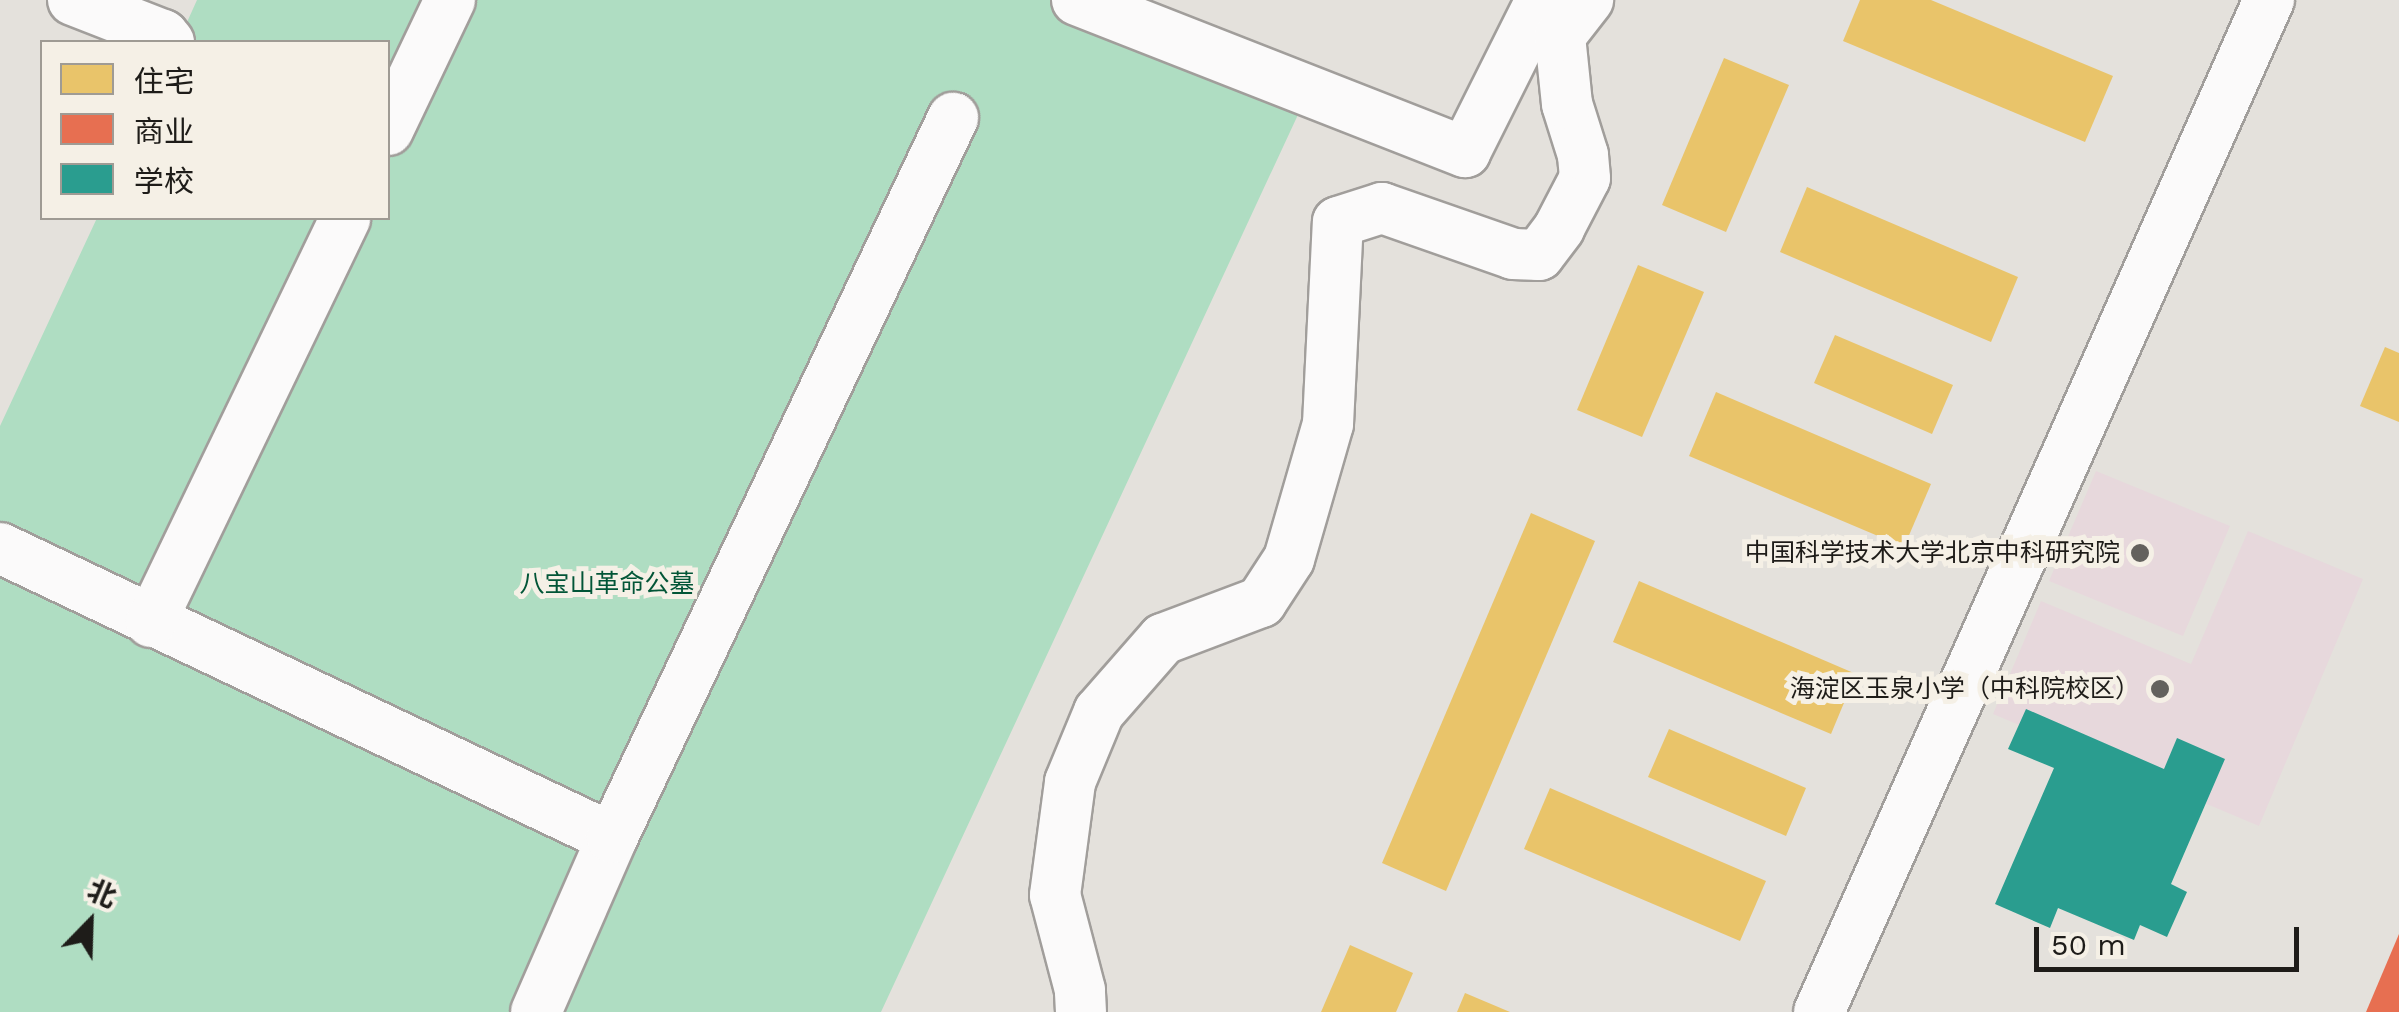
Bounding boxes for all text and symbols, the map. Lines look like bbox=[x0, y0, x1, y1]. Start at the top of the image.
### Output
legend bbox=[40, 40, 390, 220]
text: 住宅 bbox=[134, 64, 194, 99]
text: 商业 bbox=[134, 114, 194, 149]
text: 学校 bbox=[134, 164, 194, 199]
place label: 中国科学技术大学北京中科研究院 bbox=[1745, 538, 2120, 568]
marker: 中国科学技术大学北京中科研究院 bbox=[2129, 542, 2151, 564]
park label: 八宝山革命公墓 bbox=[520, 569, 694, 599]
place label: 海淀区玉泉小学（中科院校区） bbox=[1790, 674, 2140, 704]
marker: 海淀区玉泉小学（中科院校区） bbox=[2149, 678, 2171, 700]
north arrow bbox=[40, 872, 140, 972]
text: 北 bbox=[83, 873, 121, 915]
scale bar bbox=[2039, 907, 2304, 969]
text: 50 m bbox=[2051, 927, 2126, 962]

